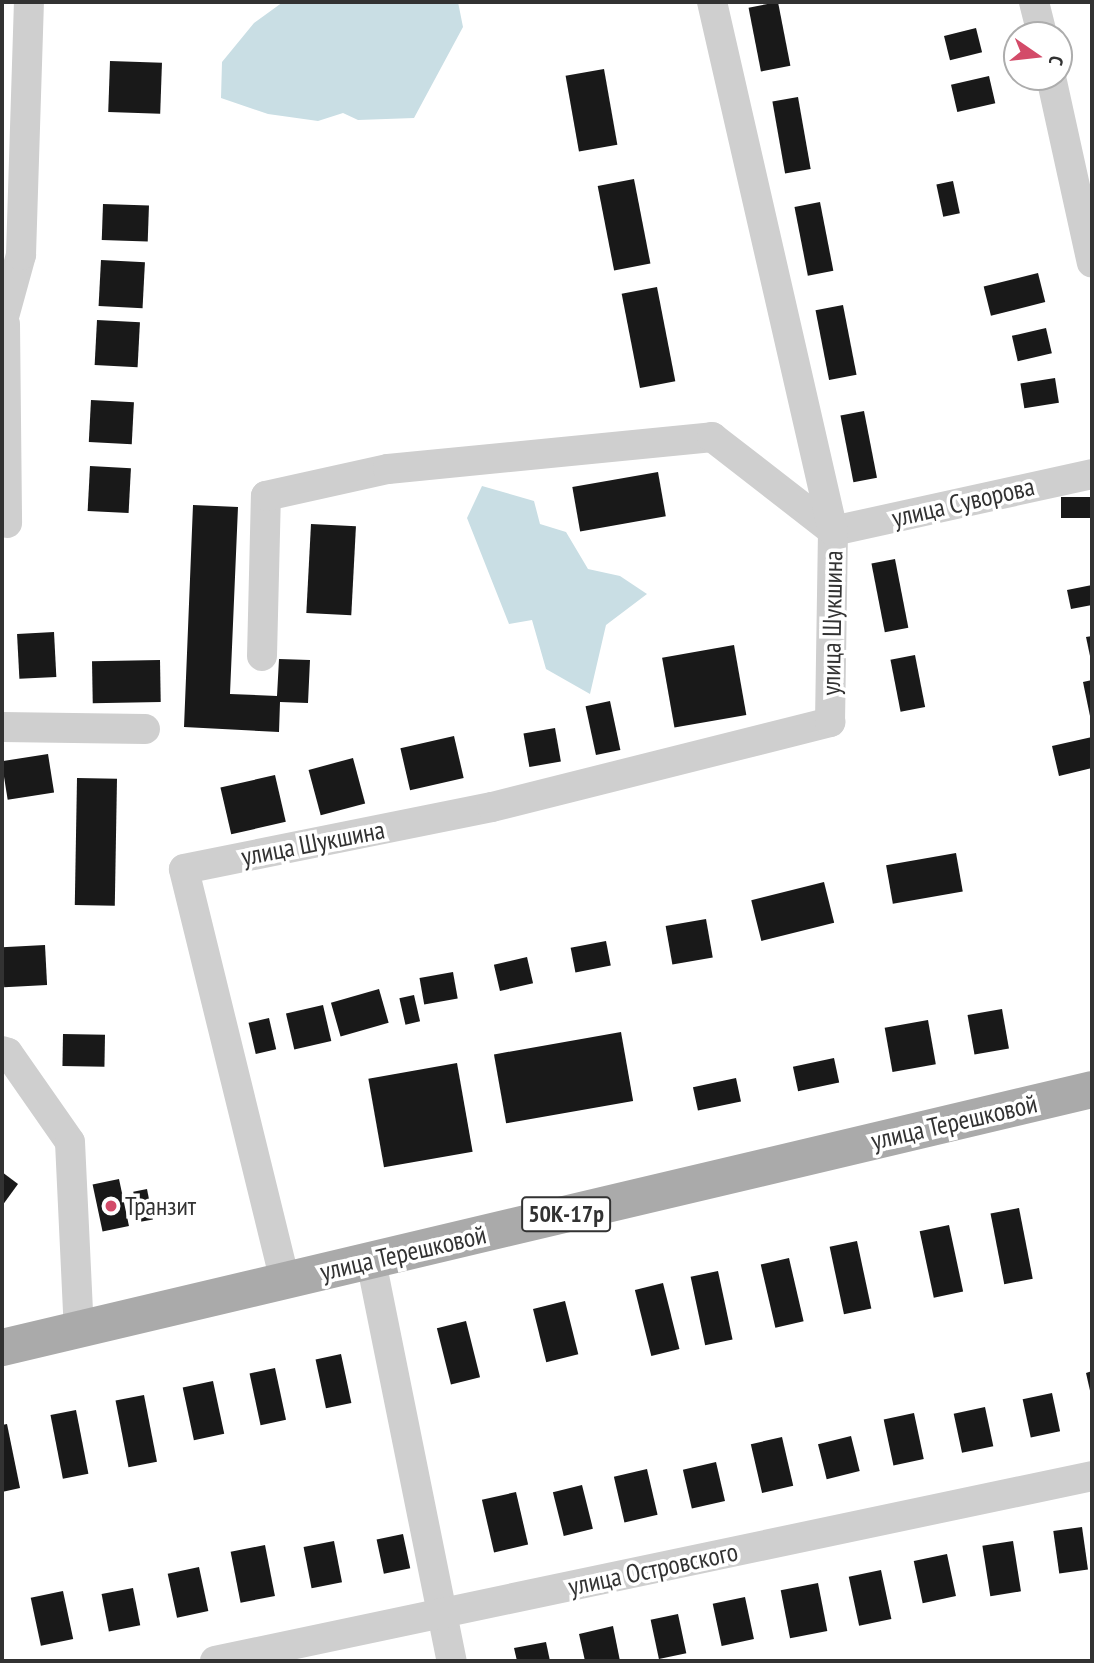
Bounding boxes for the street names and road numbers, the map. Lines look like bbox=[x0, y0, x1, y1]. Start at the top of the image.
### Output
street label: улица Суворова bbox=[889, 470, 1037, 534]
street label: улица Шукшина bbox=[815, 550, 849, 696]
street label: улица Шукшина bbox=[239, 814, 387, 872]
street label: улица Терешковой bbox=[868, 1088, 1040, 1156]
road number: 50К-17р bbox=[520, 1194, 612, 1234]
street label: улица Терешковой bbox=[317, 1219, 489, 1287]
street label: улица Островского bbox=[565, 1536, 741, 1602]

